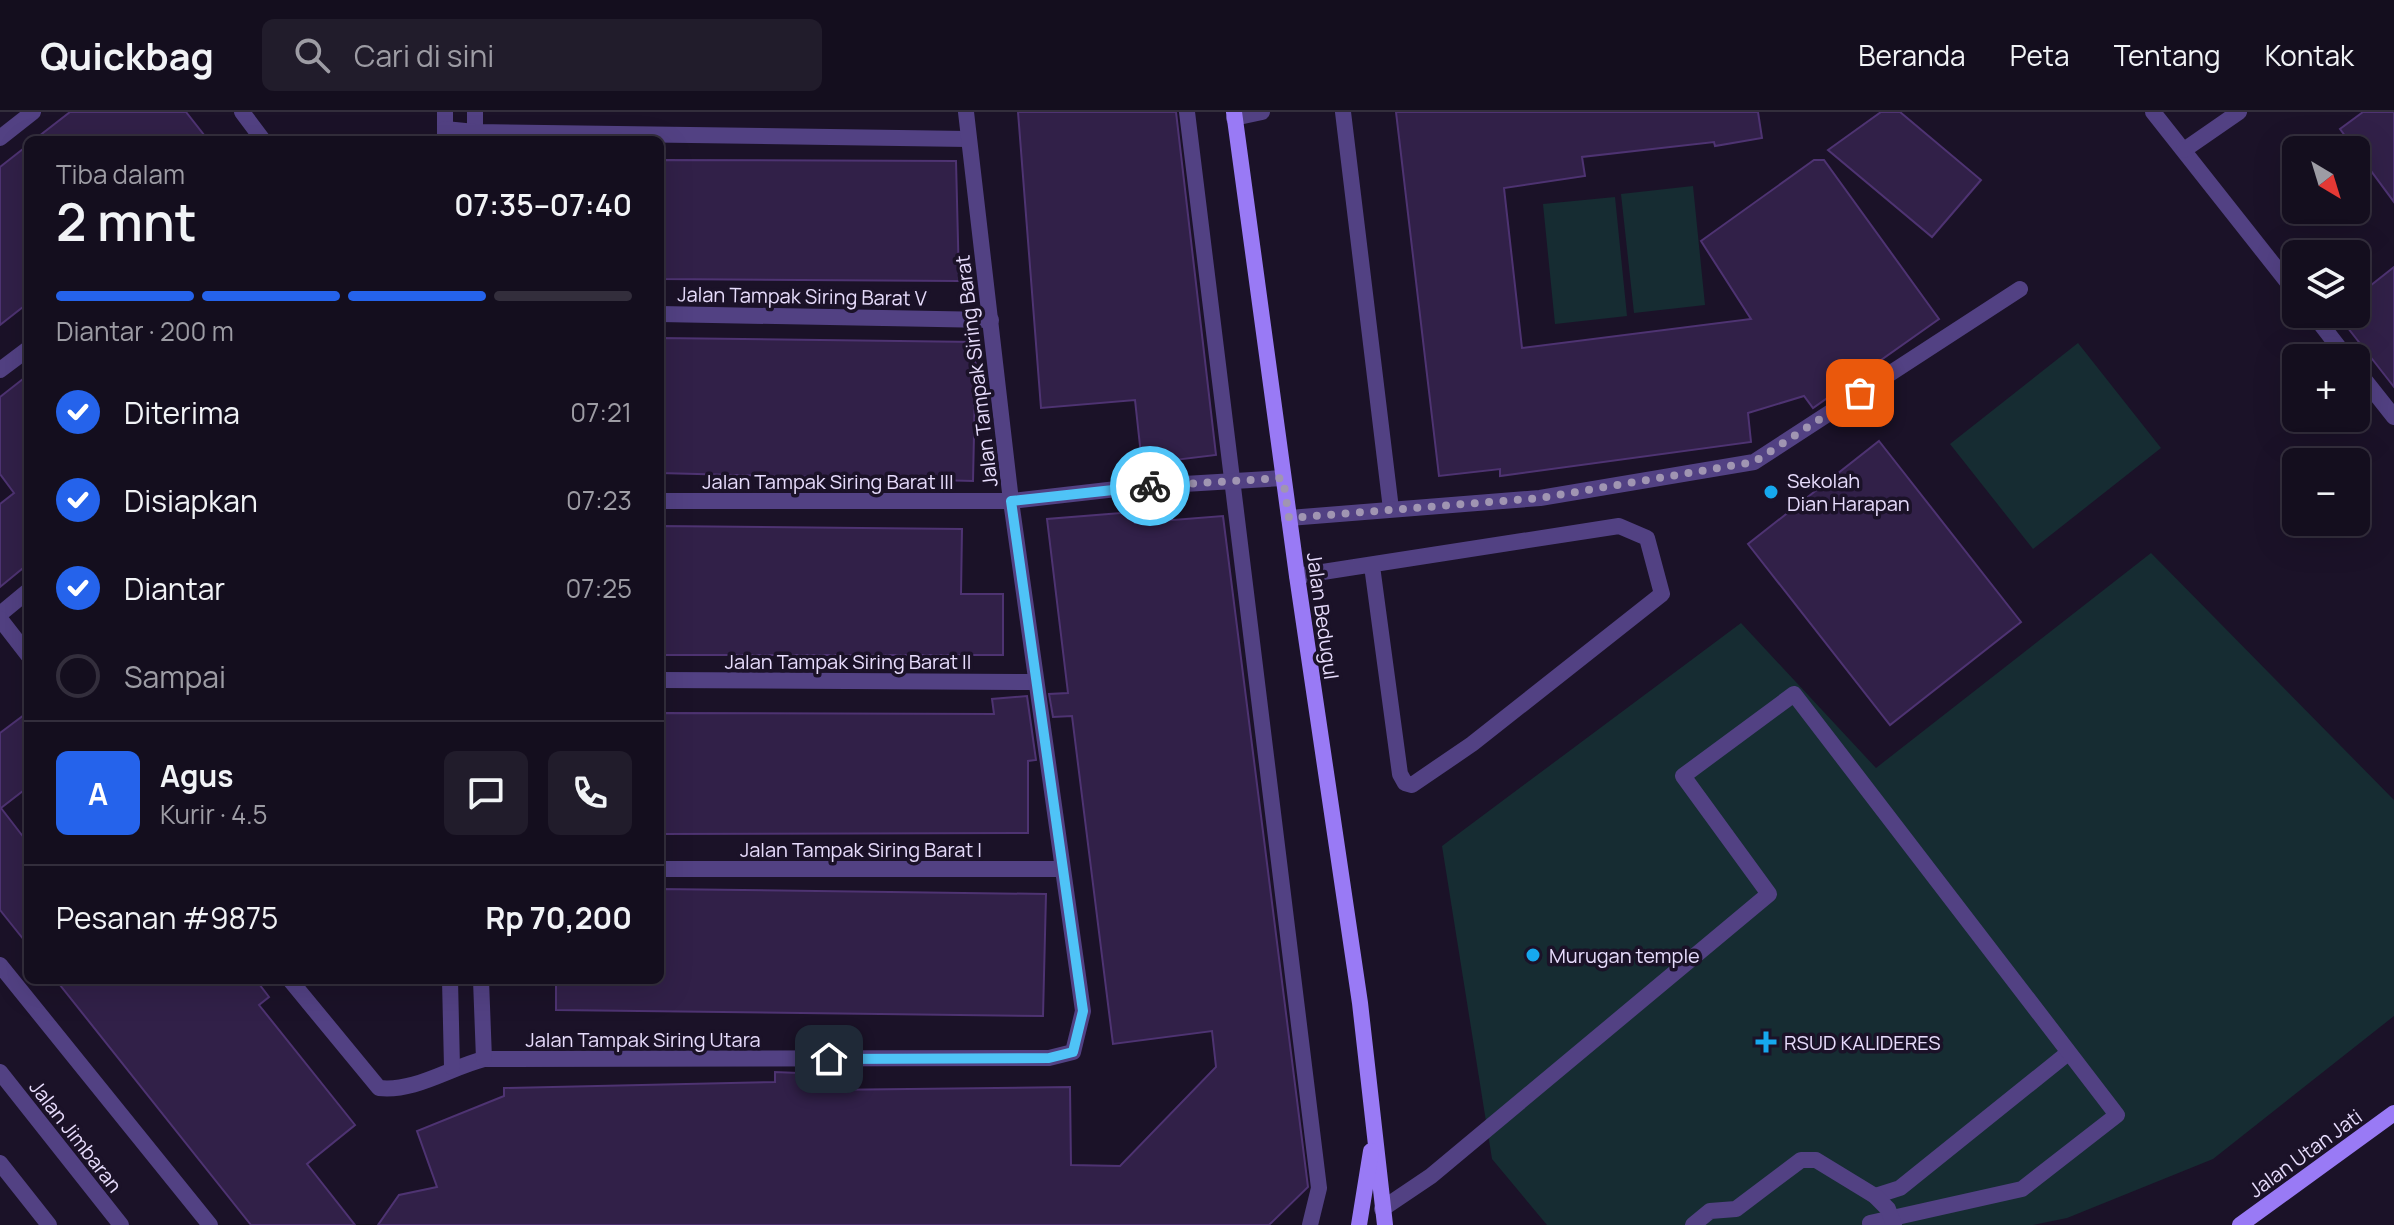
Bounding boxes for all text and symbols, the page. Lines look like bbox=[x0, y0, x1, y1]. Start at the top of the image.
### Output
search box bbox=[262, 19, 822, 91]
text: Quickbag bbox=[40, 29, 214, 81]
icon: search bbox=[290, 33, 334, 77]
text: Cari di sini bbox=[354, 35, 494, 76]
text: Beranda bbox=[1858, 36, 1966, 74]
text: Peta bbox=[2010, 36, 2070, 74]
text: Tentang bbox=[2114, 36, 2221, 74]
text: Kontak bbox=[2265, 36, 2354, 74]
north arrow bbox=[2282, 136, 2370, 224]
map controls bbox=[2282, 136, 2370, 536]
text: Tiba dalam bbox=[56, 156, 185, 192]
text: 07:35–07:40 bbox=[454, 184, 632, 225]
text: 2 mnt bbox=[56, 186, 197, 257]
button: layers bbox=[2282, 240, 2370, 328]
street label: Jalan Tampak Siring Barat bbox=[948, 254, 1004, 488]
street label: Jalan Tampak Siring Barat V bbox=[677, 280, 927, 312]
text: Diantar · 200 m bbox=[56, 313, 234, 349]
button: + bbox=[2282, 344, 2370, 432]
pin bbox=[1826, 359, 1894, 427]
icon: bag bbox=[1838, 371, 1882, 415]
icon: check bbox=[56, 390, 100, 434]
text: Diterima bbox=[124, 392, 240, 433]
text: 07:21 bbox=[570, 394, 632, 430]
courier bbox=[1110, 446, 1190, 526]
button: − bbox=[2282, 448, 2370, 536]
icon: bike bbox=[1128, 464, 1172, 508]
place label: Sekolah Dian Harapan bbox=[1787, 467, 1910, 517]
street label: Jalan Tampak Siring Barat III bbox=[702, 468, 954, 495]
icon: check bbox=[56, 478, 100, 522]
text: Disiapkan bbox=[124, 480, 258, 521]
text: 07:23 bbox=[566, 482, 632, 518]
marker: Sekolah Dian Harapan bbox=[1762, 483, 1780, 501]
street label: Jalan Bedugul bbox=[1301, 551, 1345, 681]
icon: check bbox=[56, 566, 100, 610]
text: Diantar bbox=[124, 568, 225, 609]
text: 07:25 bbox=[565, 570, 632, 606]
street label: Jalan Tampak Siring Barat II bbox=[725, 648, 971, 675]
text: Sampai bbox=[124, 656, 226, 697]
button: chat bbox=[444, 751, 528, 835]
button: phone bbox=[548, 751, 632, 835]
text: Agus bbox=[160, 755, 234, 796]
text: A bbox=[88, 773, 108, 814]
text: Kurir · 4.5 bbox=[160, 796, 267, 832]
street label: Jalan Tampak Siring Barat I bbox=[740, 836, 982, 863]
text: Pesanan #9875 bbox=[56, 897, 278, 938]
text: Rp 70,200 bbox=[486, 897, 632, 938]
place label: Murugan temple bbox=[1549, 942, 1700, 969]
marker: Murugan temple bbox=[1524, 946, 1542, 964]
pin bbox=[795, 1025, 863, 1093]
street label: Jalan Tampak Siring Utara bbox=[525, 1026, 761, 1053]
place label: RSUD KALIDERES bbox=[1784, 1029, 1940, 1056]
marker: RSUD KALIDERES bbox=[1755, 1031, 1777, 1053]
icon: home bbox=[807, 1037, 851, 1081]
street label: Jalan Jimbaran bbox=[24, 1074, 128, 1198]
street label: Jalan Utan Jati bbox=[2243, 1103, 2367, 1203]

